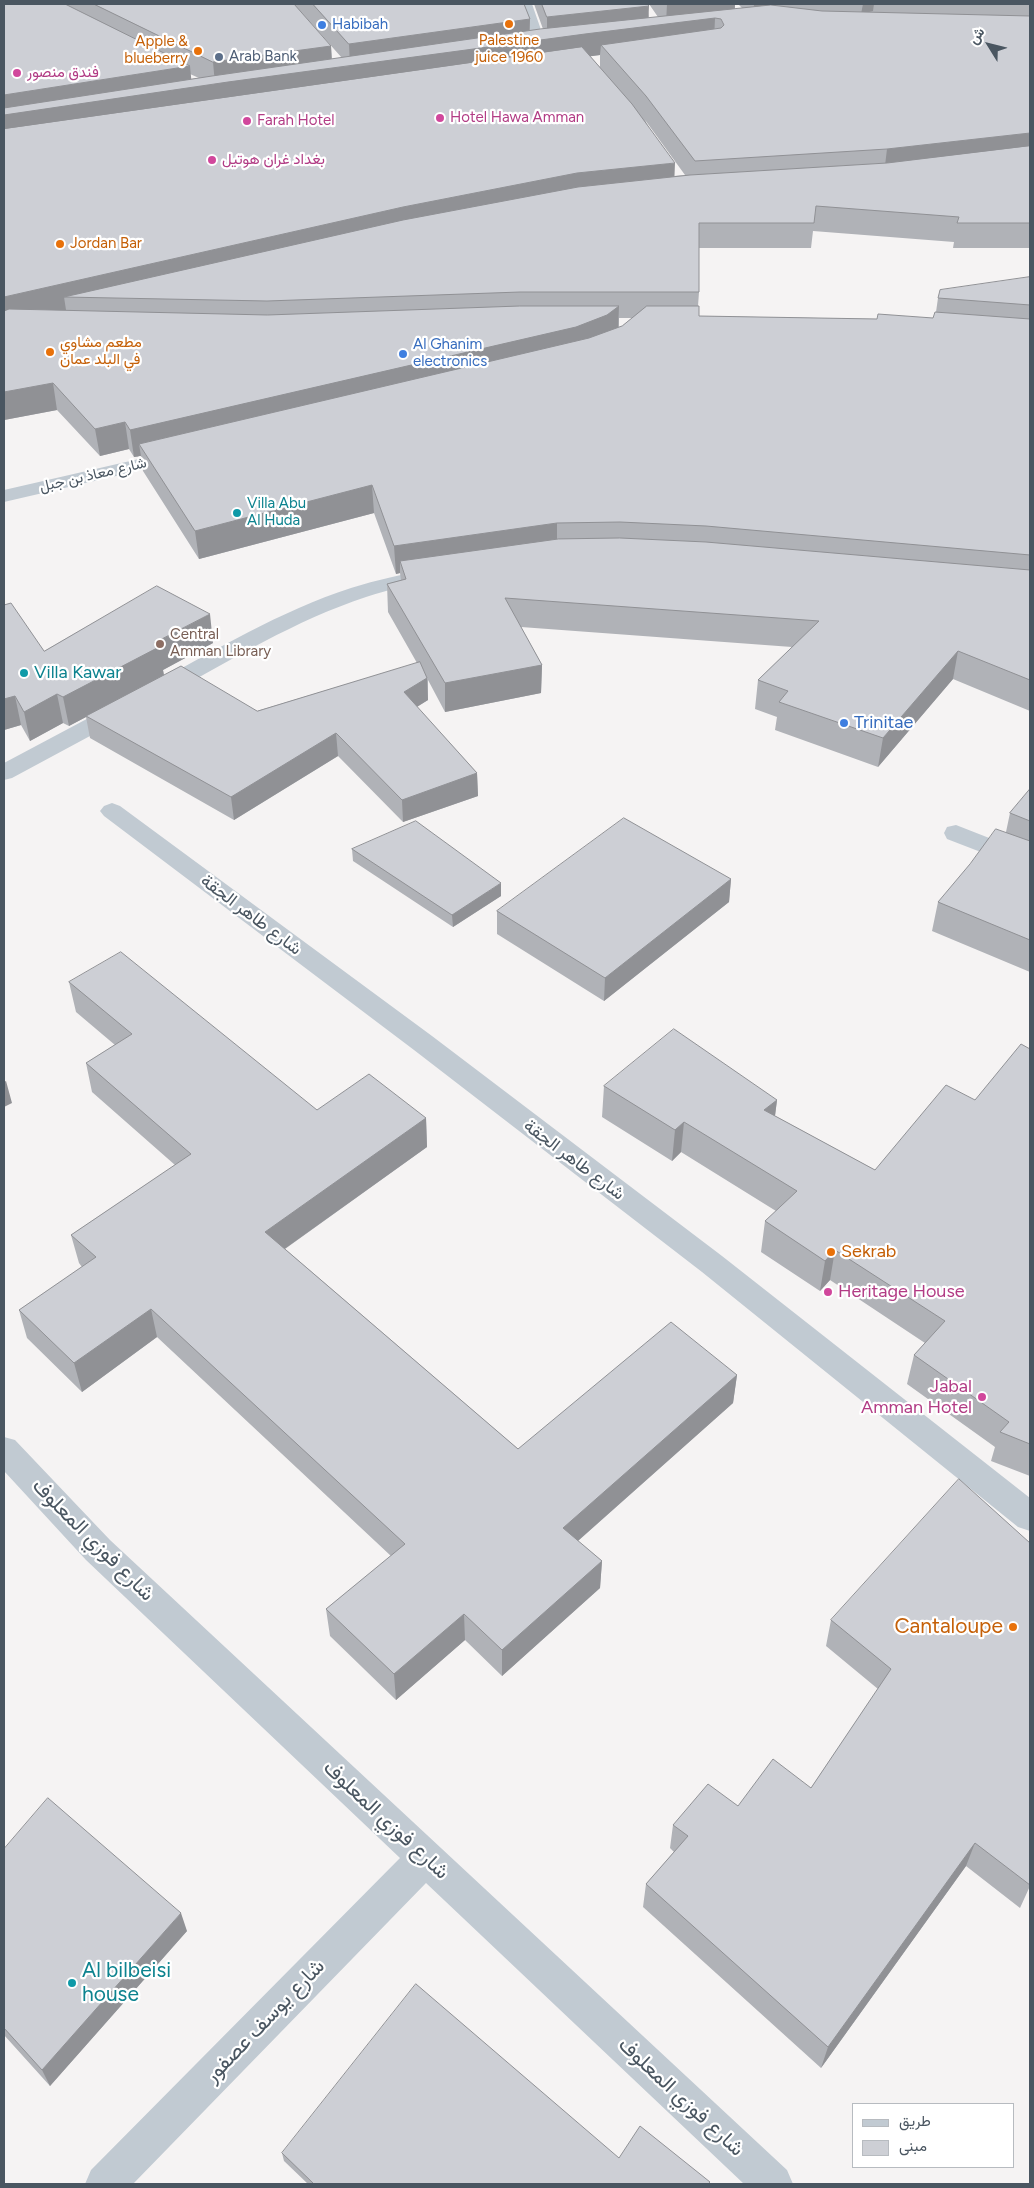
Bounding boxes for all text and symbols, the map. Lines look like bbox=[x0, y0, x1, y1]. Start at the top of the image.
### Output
place label: Habibah bbox=[332, 16, 388, 34]
marker: Palestine juice 1960 bbox=[503, 18, 515, 30]
marker: Habibah bbox=[316, 19, 328, 31]
north arrow bbox=[964, 20, 1014, 70]
text: ش bbox=[965, 24, 988, 48]
place label: Palestine juice 1960 bbox=[475, 32, 543, 67]
place label: Apple & blueberry bbox=[124, 33, 188, 68]
marker: Apple & blueberry bbox=[192, 45, 204, 57]
place label: Arab Bank bbox=[229, 48, 297, 66]
marker: Arab Bank bbox=[213, 51, 225, 63]
place label: فندق منصور bbox=[27, 64, 99, 82]
marker: فندق منصور bbox=[11, 67, 23, 79]
place label: Hotel Hawa Amman bbox=[450, 109, 584, 127]
place label: Farah Hotel bbox=[257, 112, 335, 130]
marker: Hotel Hawa Amman bbox=[434, 112, 446, 124]
marker: Farah Hotel bbox=[241, 115, 253, 127]
place label: بغداد غران هوتيل bbox=[222, 151, 325, 169]
marker: بغداد غران هوتيل bbox=[206, 154, 218, 166]
place label: Jordan Bar bbox=[70, 235, 142, 253]
marker: Jordan Bar bbox=[54, 238, 66, 250]
place label: مطعم مشاوي في البلد عمان bbox=[60, 334, 142, 369]
place label: Al Ghanim electronics bbox=[413, 336, 487, 371]
marker: مطعم مشاوي في البلد عمان bbox=[44, 346, 56, 358]
marker: Al Ghanim electronics bbox=[397, 348, 409, 360]
street label: شارع معاذ بن جبل bbox=[38, 454, 148, 496]
place label: Villa Abu Al Huda bbox=[247, 495, 306, 530]
marker: Villa Abu Al Huda bbox=[231, 507, 243, 519]
place label: Central Amman Library bbox=[170, 626, 271, 661]
marker: Central Amman Library bbox=[154, 638, 166, 650]
place label: Villa Kawar bbox=[34, 662, 121, 684]
marker: Villa Kawar bbox=[18, 667, 30, 679]
place label: Trinitae bbox=[854, 712, 913, 734]
marker: Trinitae bbox=[838, 717, 850, 729]
street label: شارع طاهر الجقة bbox=[196, 870, 306, 960]
street label: شارع طاهر الجقة bbox=[519, 1115, 629, 1205]
place label: Sekrab bbox=[841, 1241, 896, 1263]
marker: Sekrab bbox=[825, 1246, 837, 1258]
place label: Heritage House bbox=[838, 1281, 965, 1303]
marker: Heritage House bbox=[822, 1286, 834, 1298]
place label: Jabal Amman Hotel bbox=[861, 1376, 972, 1418]
marker: Jabal Amman Hotel bbox=[976, 1391, 988, 1403]
street label: شارع فوزي المعلوف bbox=[27, 1474, 159, 1606]
place label: Cantaloupe bbox=[894, 1614, 1003, 1640]
marker: Cantaloupe bbox=[1007, 1621, 1019, 1633]
street label: شارع فوزي المعلوف bbox=[318, 1755, 454, 1885]
street label: شارع يوسف عصفور bbox=[200, 1954, 330, 2088]
place label: Al bilbeisi house bbox=[82, 1958, 171, 2008]
marker: Al bilbeisi house bbox=[66, 1977, 78, 1989]
street label: شارع فوزي المعلوف bbox=[613, 2032, 749, 2162]
legend bbox=[852, 2103, 1014, 2168]
text: طريق bbox=[899, 2112, 931, 2130]
text: مبنى bbox=[899, 2137, 927, 2155]

